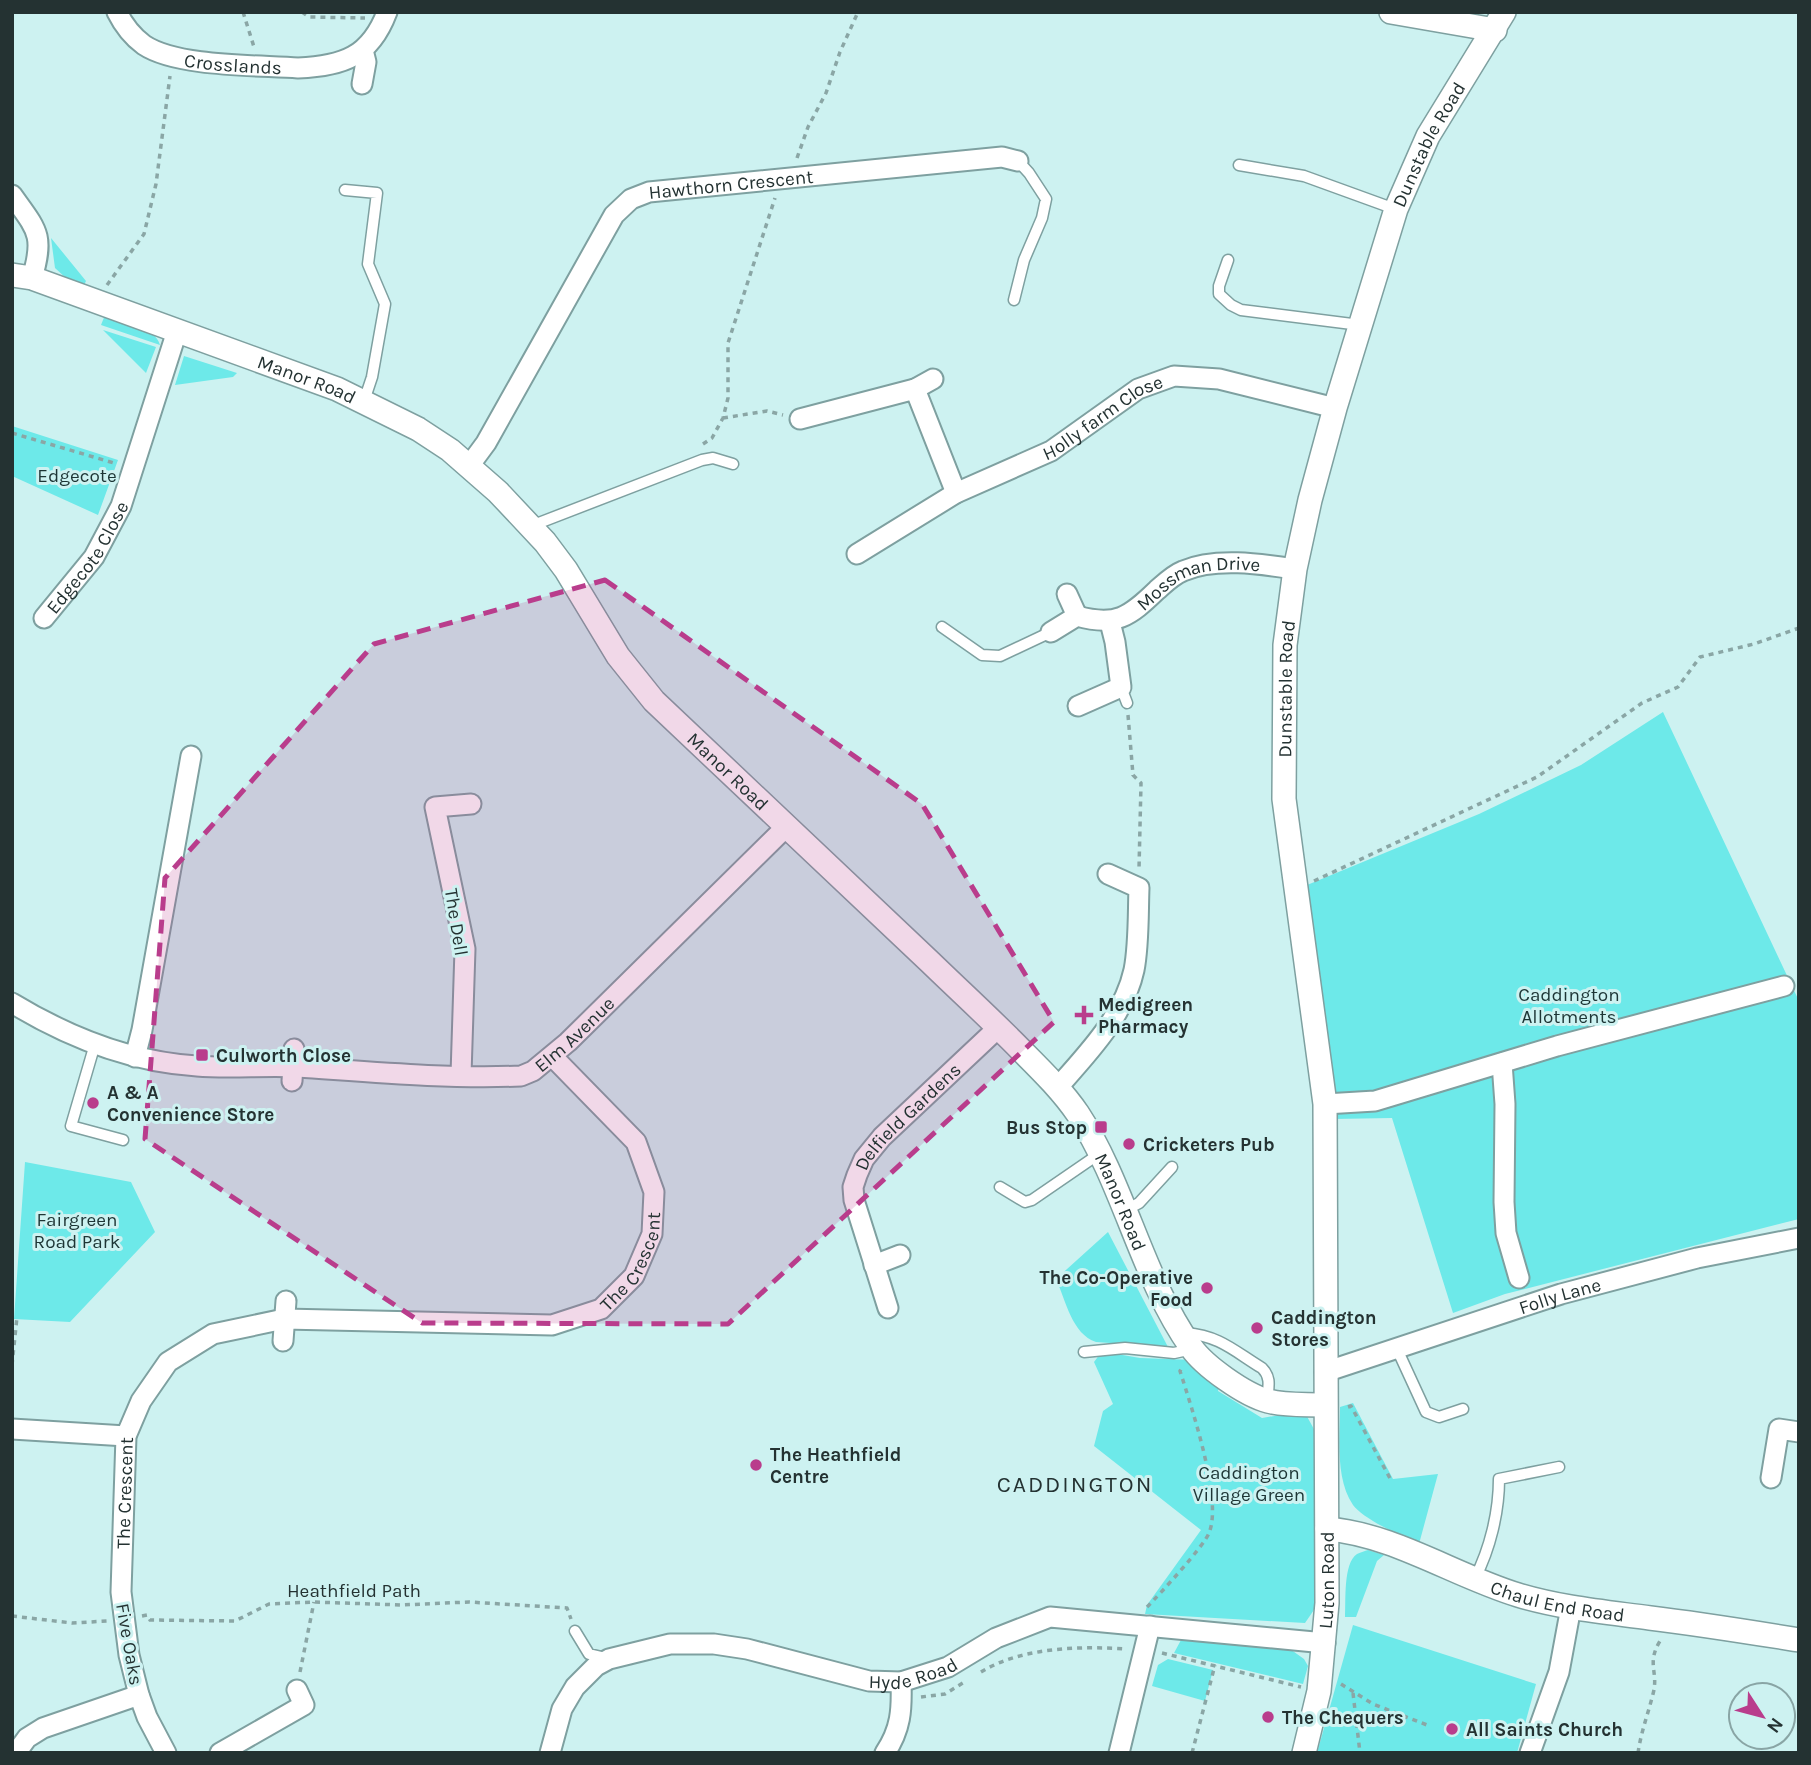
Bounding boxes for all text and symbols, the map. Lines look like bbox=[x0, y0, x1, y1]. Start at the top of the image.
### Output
street label: Crosslands bbox=[182, 49, 282, 79]
street label: Dunstable Road bbox=[1388, 78, 1470, 211]
street label: Hawthorn Crescent bbox=[648, 166, 814, 204]
street label: Manor Road bbox=[254, 351, 359, 409]
street label: Holly farm Close bbox=[1039, 371, 1166, 465]
park label: Edgecote bbox=[37, 465, 117, 487]
street label: Edgecote Close bbox=[42, 498, 133, 618]
street label: Mossman Drive bbox=[1132, 553, 1261, 616]
street label: Dunstable Road bbox=[1274, 619, 1300, 758]
street label: Manor Road bbox=[682, 728, 773, 815]
street label: The Dell bbox=[440, 887, 472, 958]
park label: Caddington Allotments bbox=[1518, 984, 1620, 1028]
street label: Elm Avenue bbox=[530, 993, 619, 1077]
place label: Medigreen Pharmacy bbox=[1098, 994, 1193, 1038]
marker: Medigreen Pharmacy bbox=[1076, 1007, 1092, 1023]
place label: Culworth Close bbox=[216, 1045, 351, 1067]
marker: Culworth Close bbox=[194, 1047, 210, 1063]
street label: Delfield Gardens bbox=[851, 1059, 966, 1174]
place label: A & A Convenience Store bbox=[107, 1082, 274, 1126]
marker: A & A Convenience Store bbox=[85, 1095, 101, 1111]
place label: Bus Stop bbox=[1006, 1117, 1087, 1139]
marker: Bus Stop bbox=[1093, 1119, 1109, 1135]
place label: Cricketers Pub bbox=[1143, 1134, 1275, 1156]
marker: Cricketers Pub bbox=[1121, 1136, 1137, 1152]
street label: Manor Road bbox=[1090, 1150, 1150, 1254]
park label: Fairgreen Road Park bbox=[34, 1209, 121, 1253]
street label: The Crescent bbox=[596, 1212, 665, 1316]
place label: The Co-Operative Food bbox=[1039, 1267, 1193, 1311]
street label: Folly Lane bbox=[1516, 1274, 1603, 1319]
marker: The Co-Operative Food bbox=[1199, 1280, 1215, 1296]
place label: Caddington Stores bbox=[1271, 1307, 1377, 1351]
marker: Caddington Stores bbox=[1249, 1320, 1265, 1336]
street label: The Crescent bbox=[112, 1437, 138, 1549]
place label: The Heathfield Centre bbox=[770, 1444, 901, 1488]
marker: The Heathfield Centre bbox=[748, 1457, 764, 1473]
park label: Caddington Village Green bbox=[1193, 1462, 1305, 1506]
district label: CADDINGTON bbox=[997, 1471, 1153, 1498]
street label: Luton Road bbox=[1315, 1531, 1339, 1630]
street label: Chaul End Road bbox=[1487, 1576, 1626, 1627]
street label: Heathfield Path bbox=[287, 1580, 421, 1602]
street label: Five Oaks bbox=[111, 1601, 147, 1687]
street label: Hyde Road bbox=[868, 1654, 962, 1694]
north arrow bbox=[1727, 1681, 1797, 1751]
place label: The Chequers bbox=[1282, 1707, 1404, 1729]
marker: The Chequers bbox=[1260, 1709, 1276, 1725]
text: N bbox=[1762, 1713, 1788, 1737]
place label: All Saints Church bbox=[1466, 1719, 1623, 1741]
marker: All Saints Church bbox=[1444, 1721, 1460, 1737]

